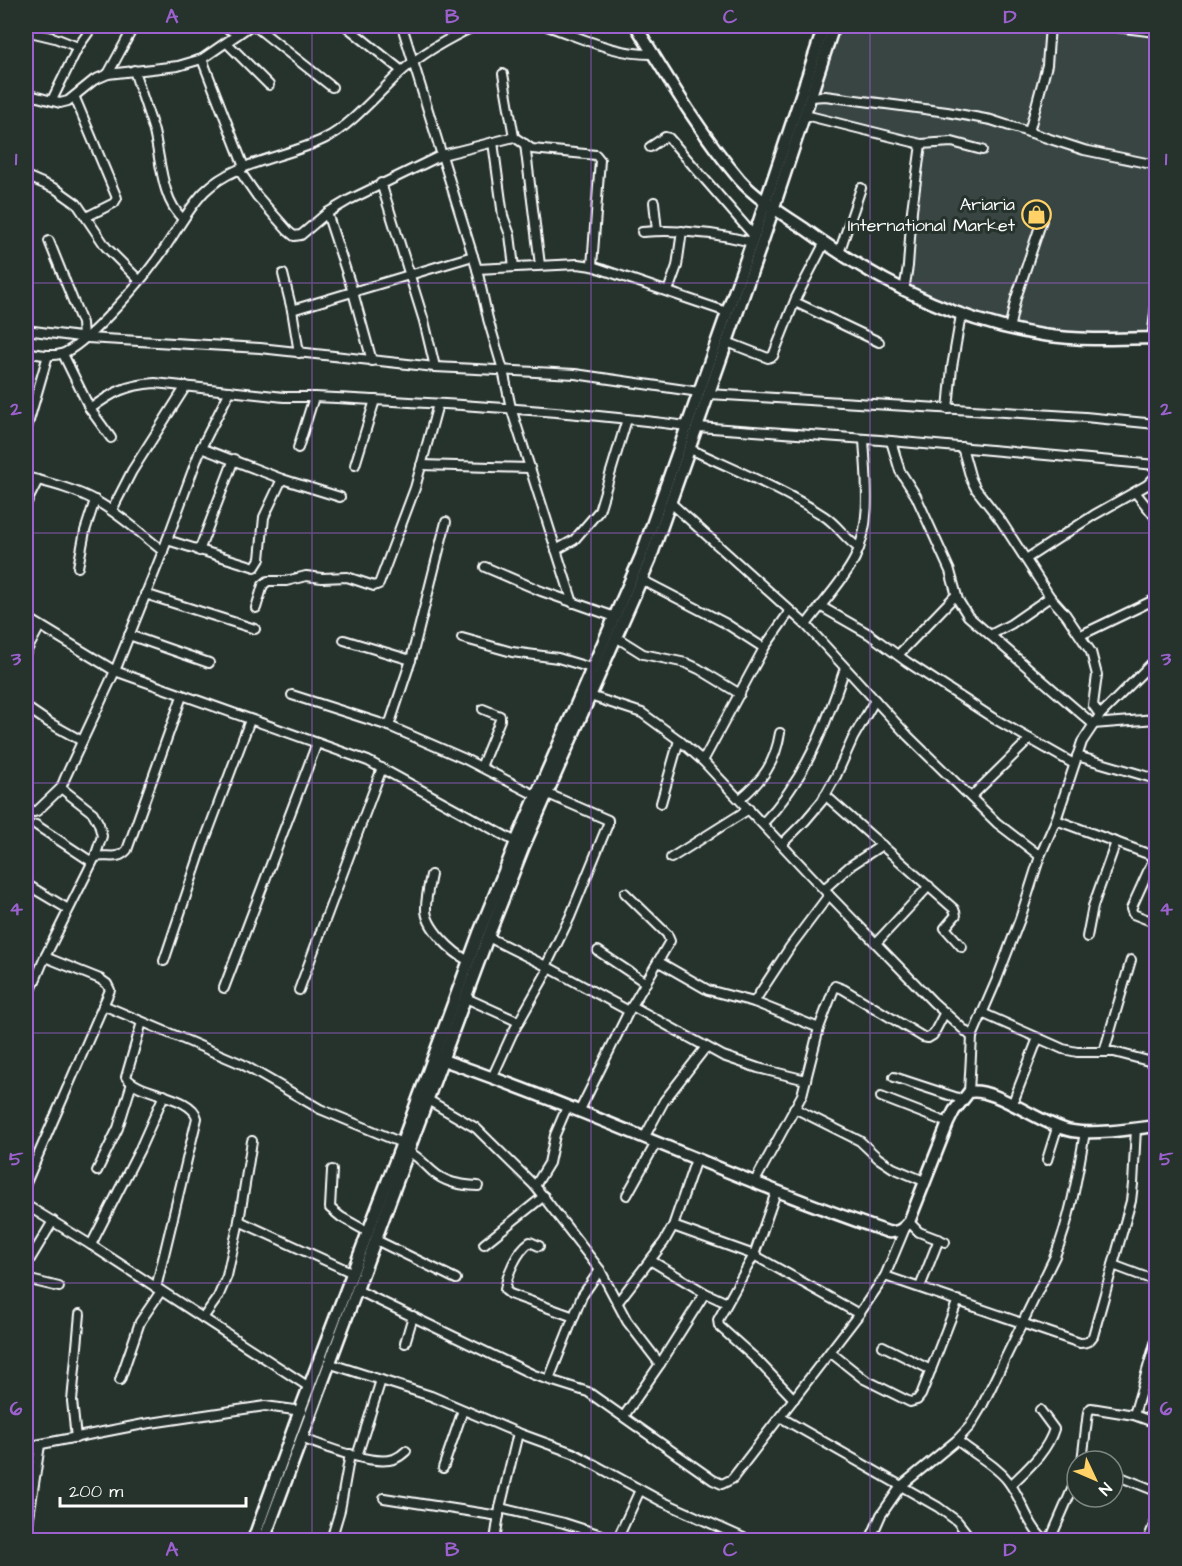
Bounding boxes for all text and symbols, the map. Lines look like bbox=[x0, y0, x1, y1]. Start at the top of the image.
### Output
text: A bbox=[166, 3, 179, 31]
text: B bbox=[445, 3, 460, 31]
text: C bbox=[723, 3, 738, 31]
text: D bbox=[1004, 3, 1017, 31]
text: 1 bbox=[15, 145, 18, 173]
text: 1 bbox=[1165, 145, 1168, 173]
place label: Ariaria International Market bbox=[848, 192, 1016, 238]
shop icon: Ariaria International Market bbox=[1020, 198, 1052, 230]
text: 2 bbox=[9, 395, 22, 423]
text: 2 bbox=[1159, 395, 1172, 423]
text: 3 bbox=[10, 645, 22, 673]
text: 3 bbox=[1160, 645, 1172, 673]
text: 4 bbox=[9, 895, 23, 923]
text: 4 bbox=[1159, 895, 1173, 923]
text: 5 bbox=[9, 1145, 24, 1173]
text: 5 bbox=[1159, 1145, 1174, 1173]
text: 6 bbox=[10, 1395, 23, 1423]
text: 6 bbox=[1160, 1395, 1173, 1423]
north arrow bbox=[1065, 1449, 1125, 1509]
scale bar bbox=[60, 1470, 246, 1508]
text: N bbox=[1094, 1477, 1116, 1500]
text: 200 m bbox=[69, 1479, 123, 1504]
text: A bbox=[166, 1536, 179, 1564]
text: B bbox=[445, 1536, 460, 1564]
text: C bbox=[723, 1536, 738, 1564]
text: D bbox=[1004, 1536, 1017, 1564]

